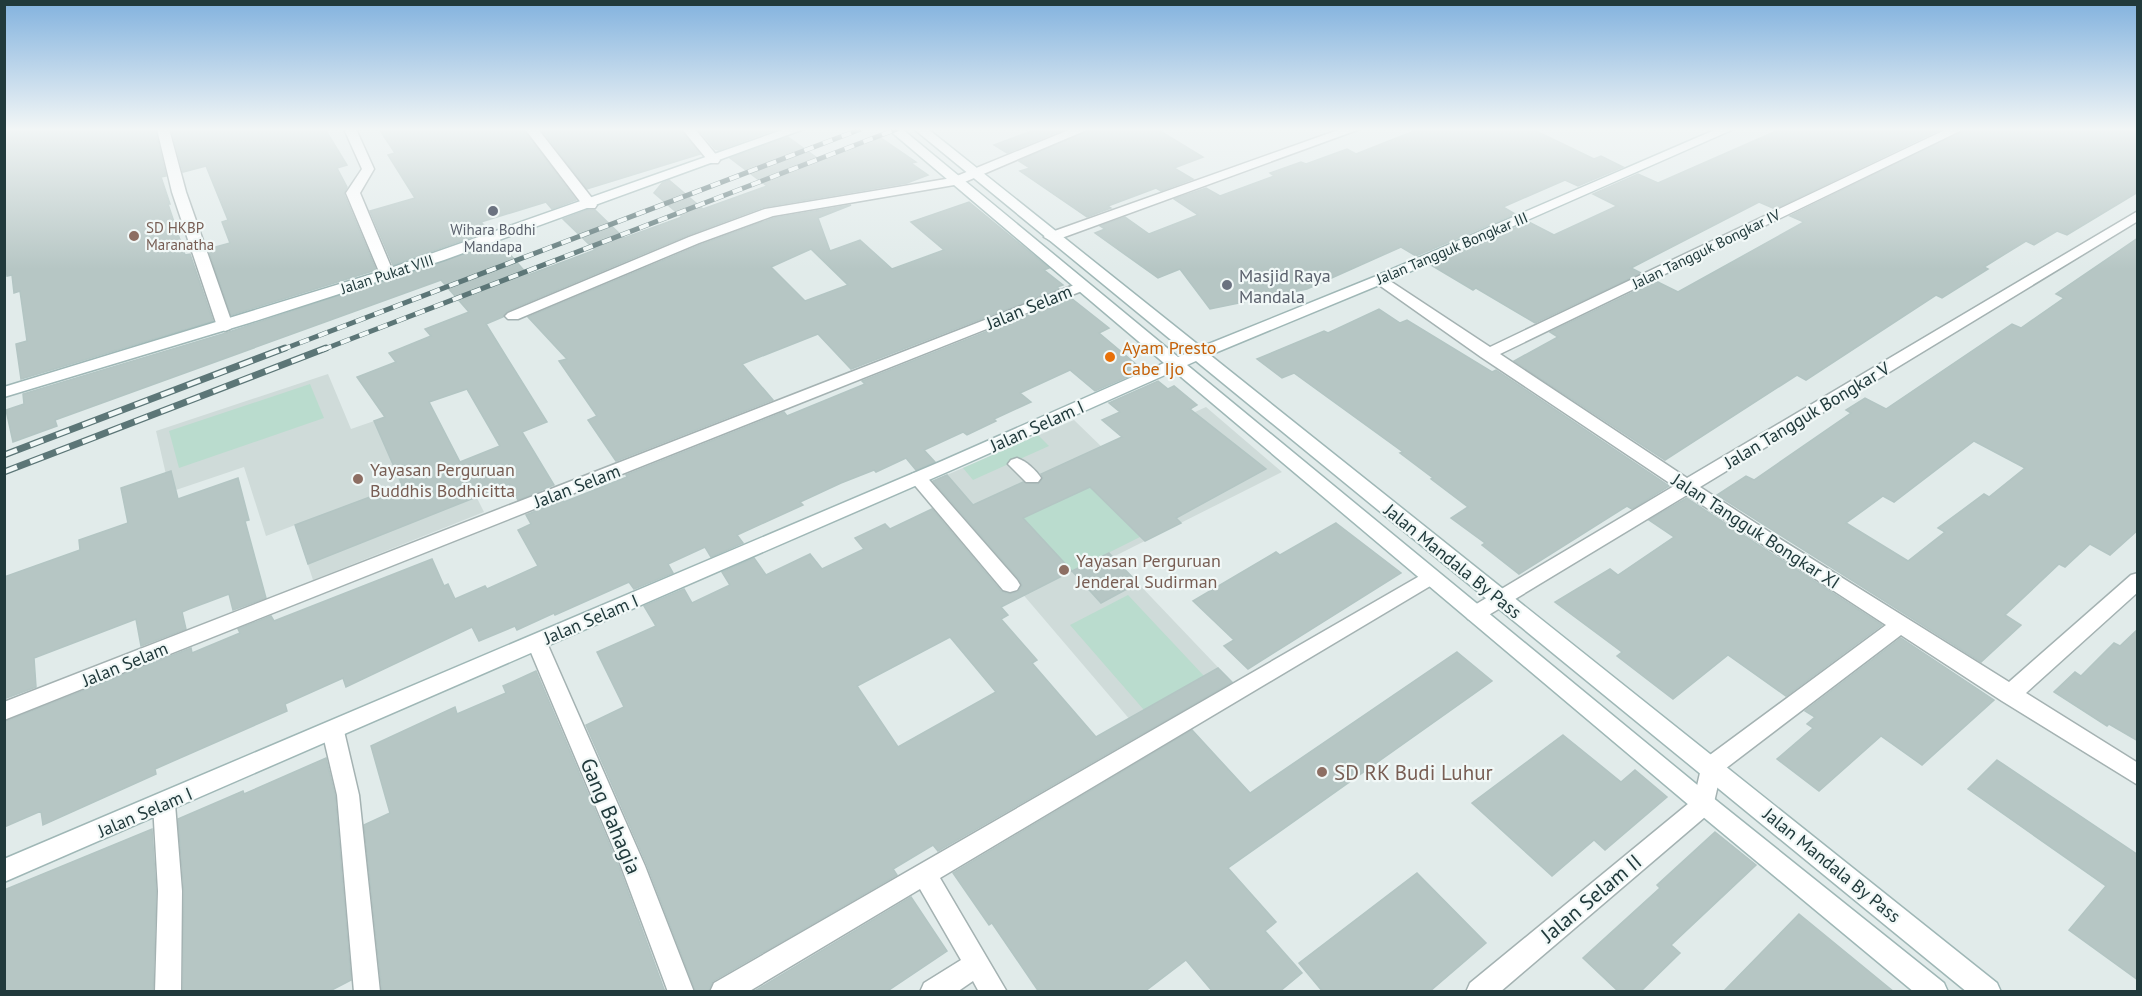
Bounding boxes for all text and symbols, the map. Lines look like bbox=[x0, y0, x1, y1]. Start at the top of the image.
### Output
marker: Wihara Bodhi Mandapa bbox=[486, 204, 500, 218]
street label: Jalan Tangguk Bongkar IV bbox=[1628, 205, 1784, 294]
street label: Jalan Tangguk Bongkar III bbox=[1373, 207, 1531, 289]
place label: SD HKBP Maranatha bbox=[146, 218, 214, 254]
place label: Wihara Bodhi Mandapa bbox=[450, 220, 536, 256]
marker: SD HKBP Maranatha bbox=[127, 229, 141, 243]
street label: Jalan Pukat VIII bbox=[337, 250, 436, 298]
place label: Masjid Raya Mandala bbox=[1239, 264, 1331, 308]
marker: Masjid Raya Mandala bbox=[1220, 278, 1234, 292]
street label: Jalan Selam bbox=[982, 279, 1075, 335]
place label: Ayam Presto Cabe Ijo bbox=[1122, 336, 1216, 380]
marker: Ayam Presto Cabe Ijo bbox=[1103, 350, 1117, 364]
street label: Jalan Tangguk Bongkar V bbox=[1719, 356, 1895, 474]
street label: Jalan Selam I bbox=[985, 395, 1088, 457]
place label: Yayasan Perguruan Buddhis Bodhicitta bbox=[370, 458, 515, 502]
street label: Jalan Selam bbox=[530, 459, 623, 513]
street label: Jalan Tangguk Bongkar XI bbox=[1667, 468, 1844, 594]
marker: Yayasan Perguruan Buddhis Bodhicitta bbox=[351, 472, 365, 486]
street label: Jalan Mandala By Pass bbox=[1379, 498, 1526, 623]
place label: Yayasan Perguruan Jenderal Sudirman bbox=[1075, 549, 1221, 593]
marker: Yayasan Perguruan Jenderal Sudirman bbox=[1057, 563, 1071, 577]
street label: Jalan Selam I bbox=[539, 589, 642, 650]
street label: Jalan Selam bbox=[78, 636, 171, 692]
street label: Gang Bahagia bbox=[574, 754, 648, 878]
place label: SD RK Budi Luhur bbox=[1334, 759, 1493, 786]
marker: SD RK Budi Luhur bbox=[1315, 765, 1329, 779]
street label: Jalan Selam I bbox=[93, 782, 196, 843]
street label: Jalan Mandala By Pass bbox=[1758, 802, 1905, 927]
street label: Jalan Selam II bbox=[1534, 848, 1647, 949]

